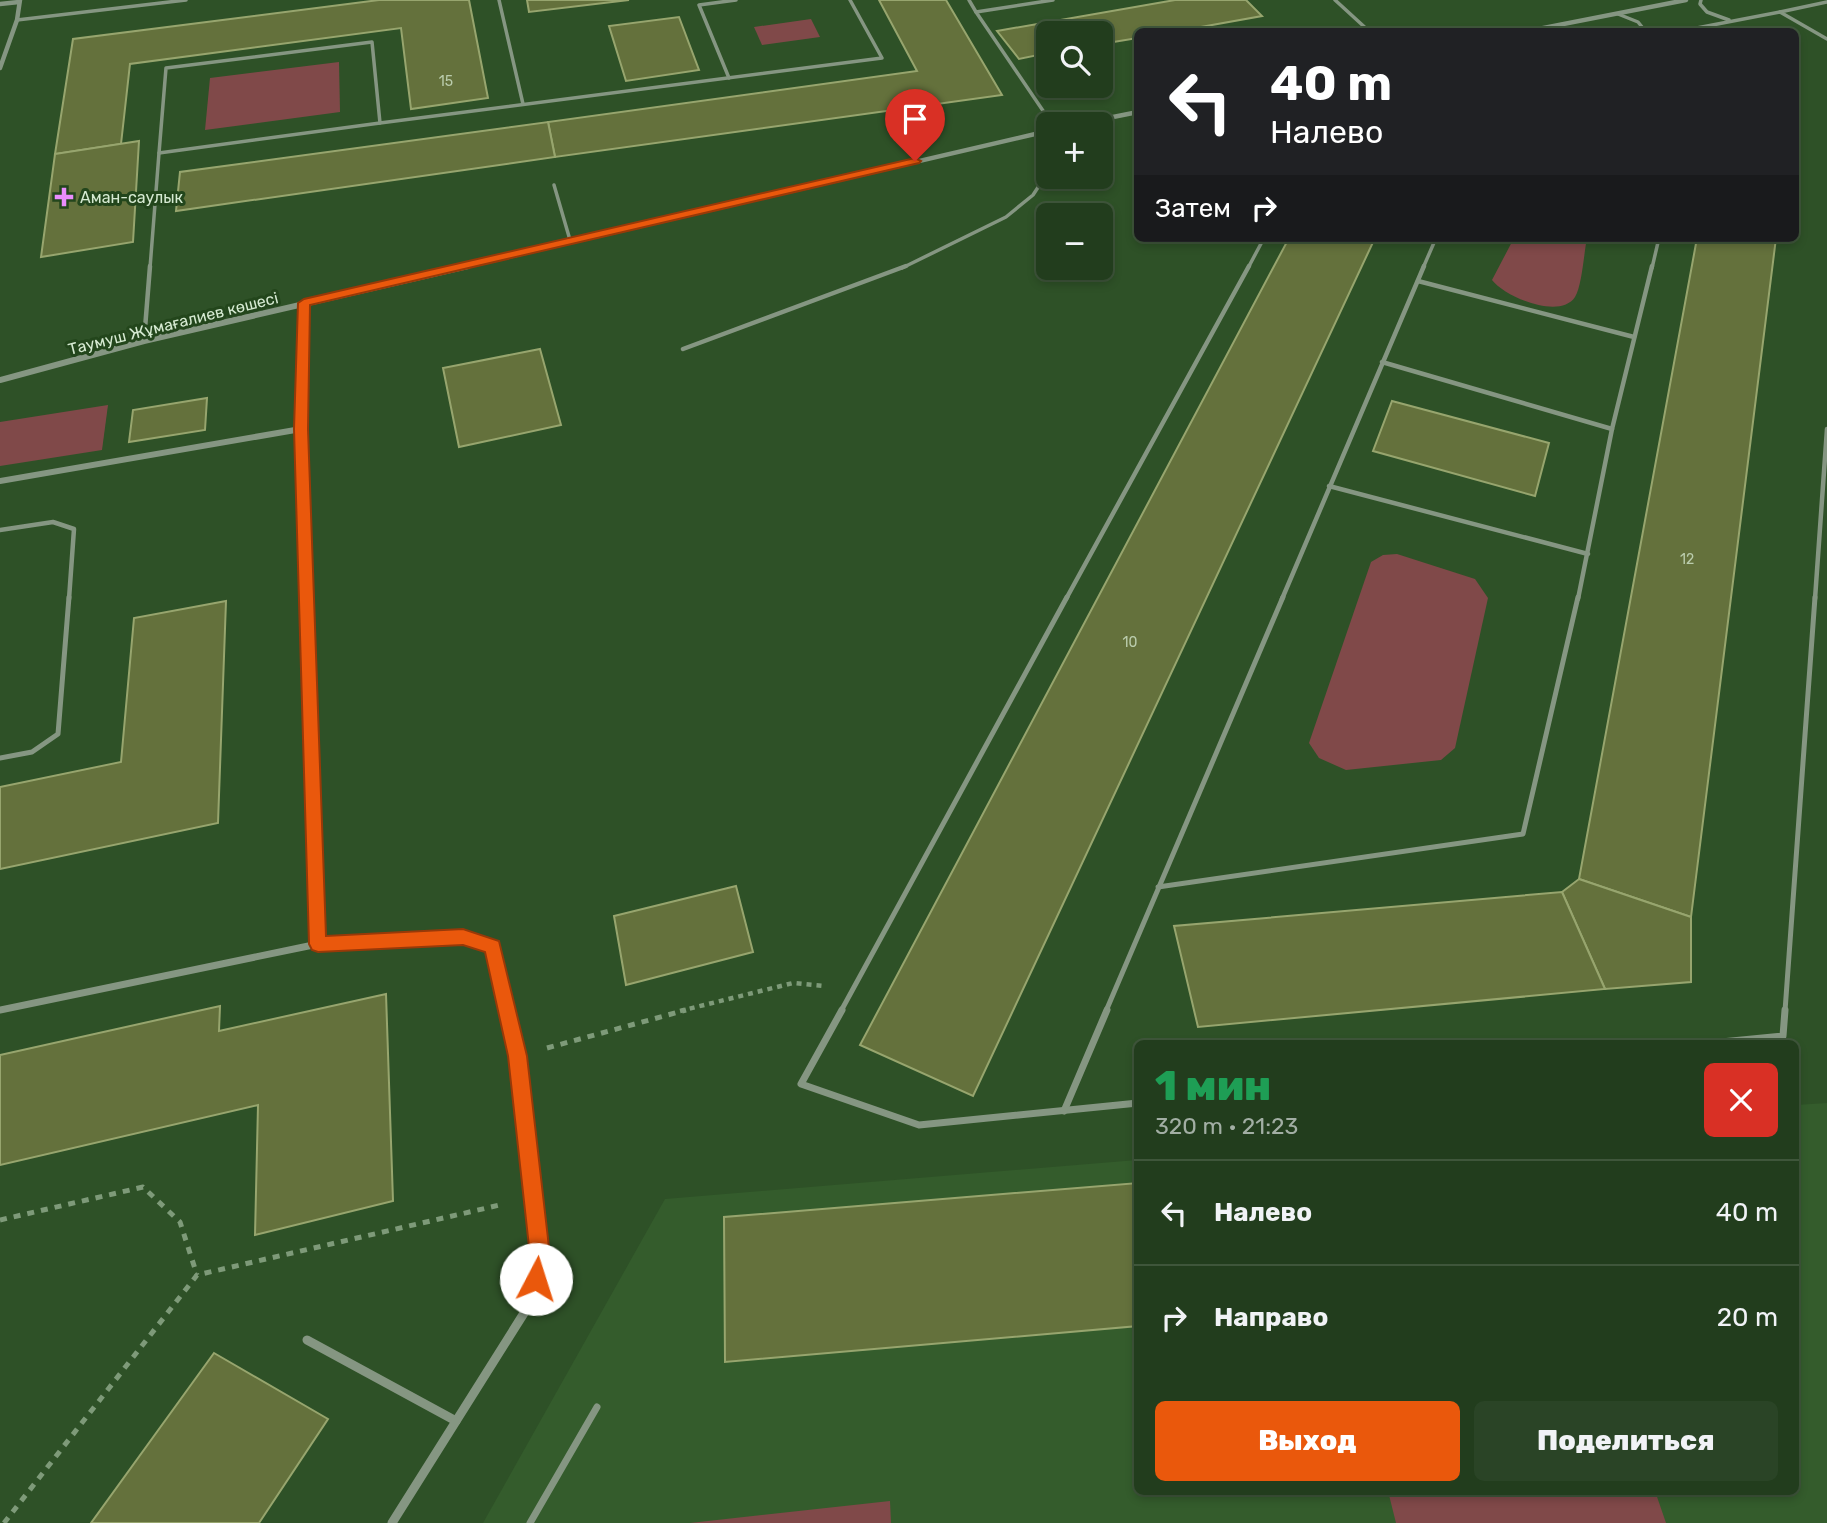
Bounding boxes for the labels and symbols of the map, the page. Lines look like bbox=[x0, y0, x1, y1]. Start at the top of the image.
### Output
house number: 15 bbox=[439, 73, 453, 90]
pin bbox=[885, 89, 945, 161]
marker: Аман-саулык bbox=[54, 187, 74, 207]
place label: Аман-саулык bbox=[80, 188, 183, 207]
street label: Таумуш Жұмағалиев көшесі bbox=[66, 288, 280, 359]
house number: 12 bbox=[1680, 551, 1694, 568]
house number: 10 bbox=[1123, 634, 1138, 651]
position arrow bbox=[499, 1242, 573, 1316]

